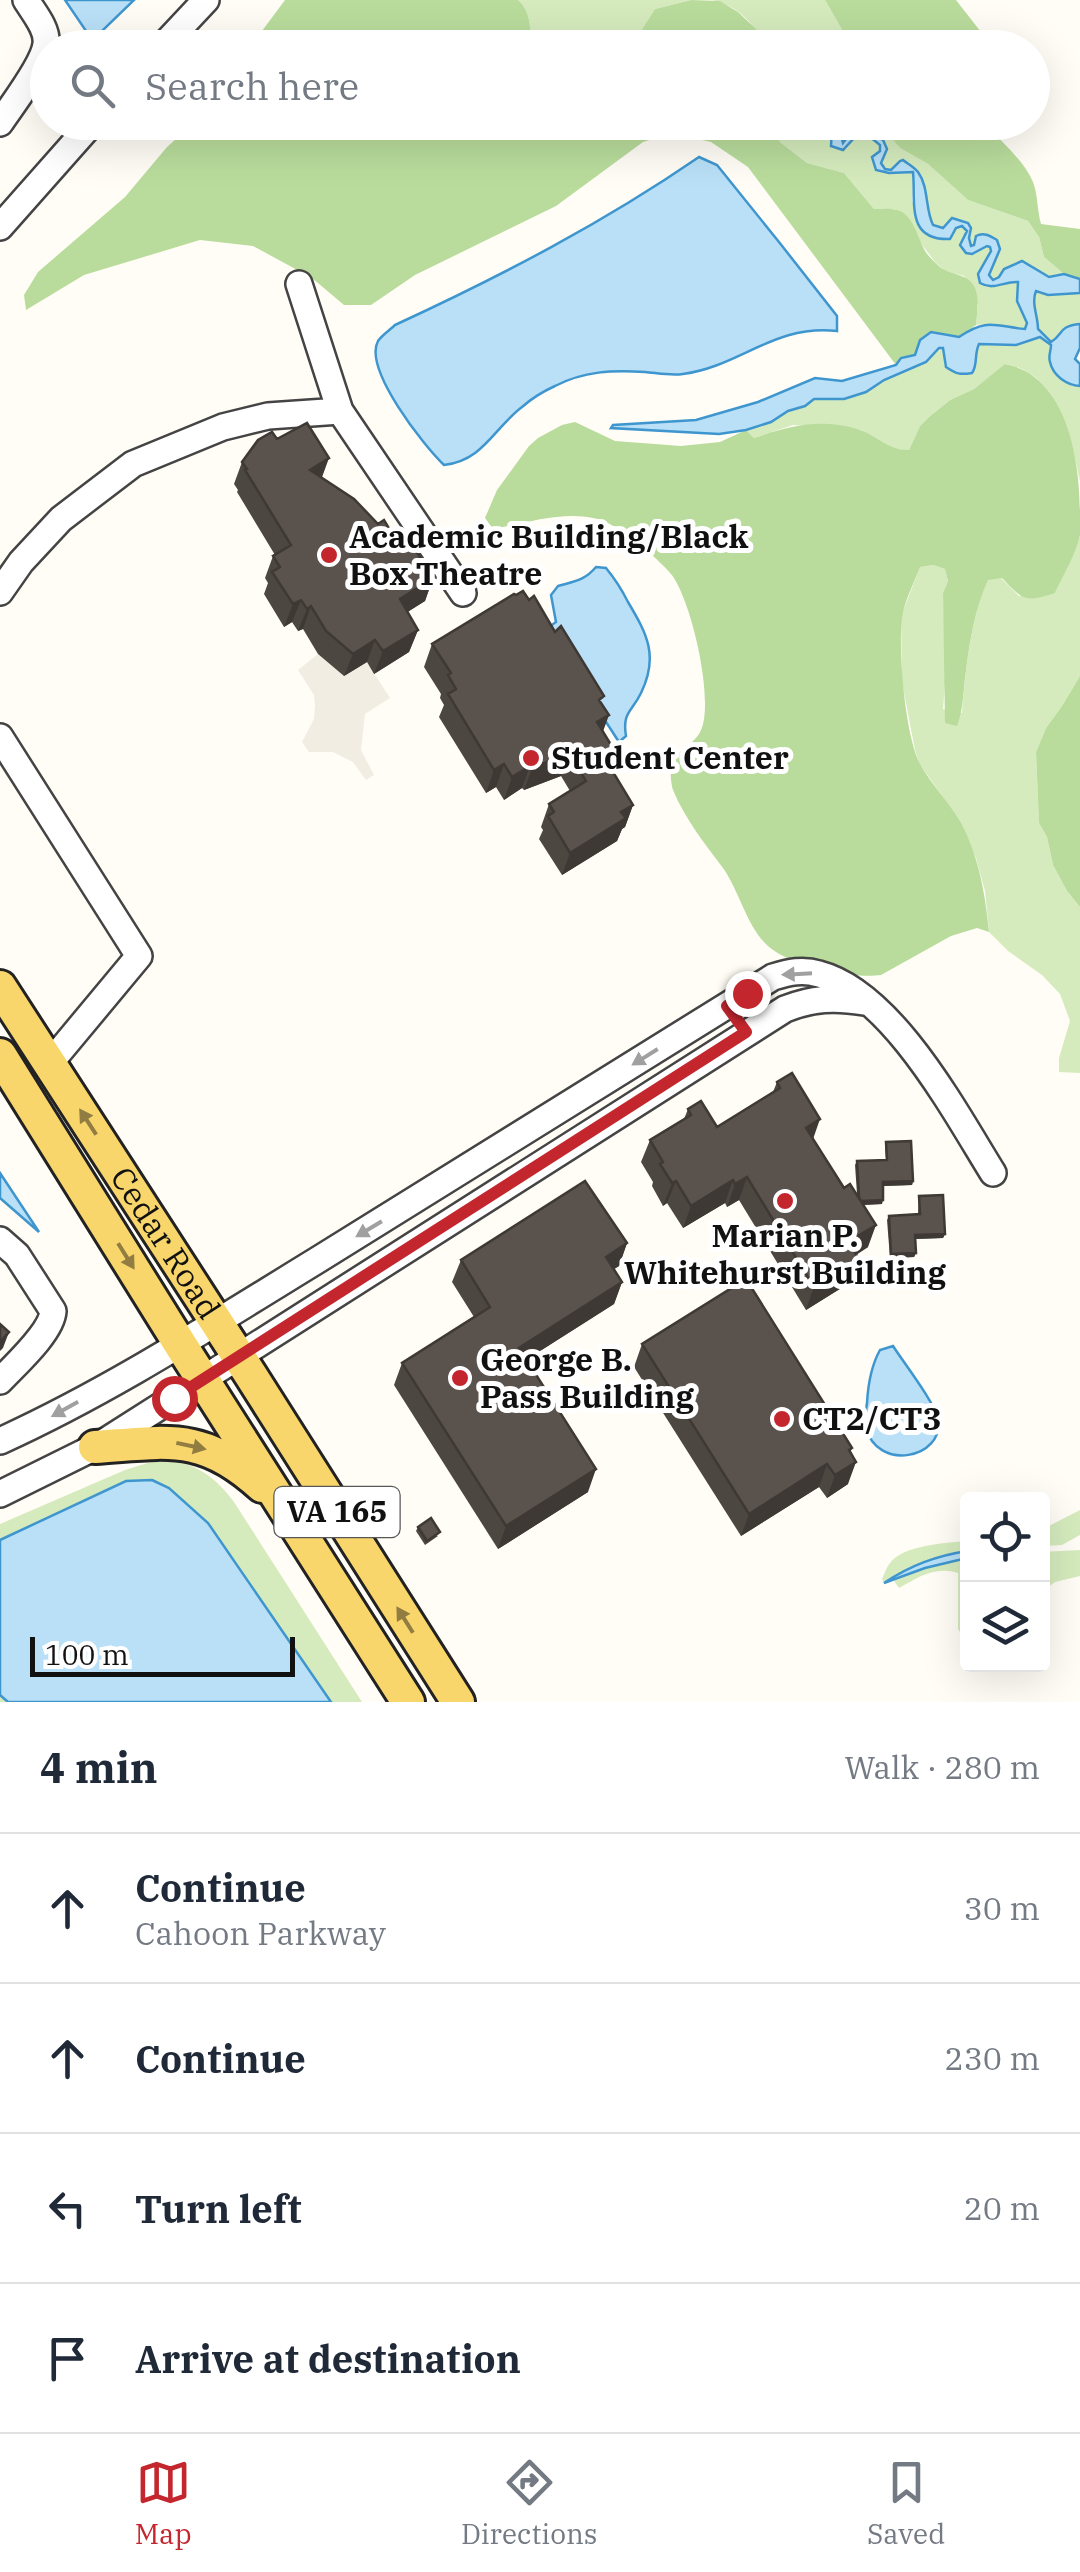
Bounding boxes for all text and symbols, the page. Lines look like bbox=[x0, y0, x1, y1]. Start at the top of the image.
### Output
search box bbox=[30, 30, 1050, 140]
icon: search bbox=[65, 58, 120, 113]
text: Search here bbox=[145, 61, 359, 110]
place label: Academic Building/Black Box Theatre bbox=[349, 515, 749, 594]
marker: Academic Building/Black Box Theatre bbox=[318, 544, 340, 566]
place label: Student Center bbox=[551, 736, 789, 778]
marker: Student Center bbox=[520, 747, 542, 769]
one-way arrow bbox=[781, 966, 813, 982]
route end bbox=[725, 971, 771, 1017]
one-way arrow bbox=[631, 1048, 659, 1066]
one-way arrow bbox=[79, 1108, 97, 1136]
street label: Cedar Road bbox=[102, 1159, 231, 1327]
marker: Marian P. Whitehurst Building bbox=[774, 1190, 796, 1212]
place label: Marian P. Whitehurst Building bbox=[624, 1214, 946, 1293]
one-way arrow bbox=[355, 1219, 382, 1237]
one-way arrow bbox=[116, 1242, 134, 1270]
place label: George B. Pass Building bbox=[480, 1338, 695, 1417]
marker: George B. Pass Building bbox=[449, 1367, 471, 1389]
route start bbox=[152, 1376, 198, 1422]
place label: CT2/CT3 bbox=[802, 1397, 942, 1439]
one-way arrow bbox=[50, 1400, 79, 1417]
marker: CT2/CT3 bbox=[771, 1408, 793, 1430]
one-way arrow bbox=[176, 1438, 207, 1454]
road number: VA 165 bbox=[274, 1487, 400, 1537]
map controls bbox=[960, 1492, 1050, 1672]
button: locate bbox=[960, 1492, 1050, 1582]
button: layers bbox=[960, 1582, 1050, 1672]
one-way arrow bbox=[397, 1606, 415, 1633]
scale bar bbox=[30, 1632, 295, 1676]
text: 100 m bbox=[45, 1636, 129, 1673]
text: 4 min bbox=[40, 1740, 158, 1795]
text: Walk · 280 m bbox=[844, 1746, 1040, 1788]
text: Continue bbox=[135, 1863, 306, 1912]
icon: ahead bbox=[40, 1881, 95, 1936]
text: 30 m bbox=[964, 1887, 1040, 1929]
text: Cahoon Parkway bbox=[135, 1912, 386, 1954]
icon: ahead bbox=[40, 2031, 95, 2086]
text: Continue bbox=[135, 2034, 306, 2083]
text: 230 m bbox=[944, 2037, 1040, 2079]
icon: left bbox=[40, 2181, 95, 2236]
text: Turn left bbox=[135, 2184, 302, 2233]
text: 20 m bbox=[964, 2187, 1040, 2229]
icon: arrive bbox=[40, 2331, 95, 2386]
text: Arrive at destination bbox=[135, 2334, 521, 2383]
tab: Map bbox=[135, 2455, 192, 2552]
tab: Directions bbox=[461, 2455, 598, 2552]
tab: Saved bbox=[867, 2455, 945, 2552]

